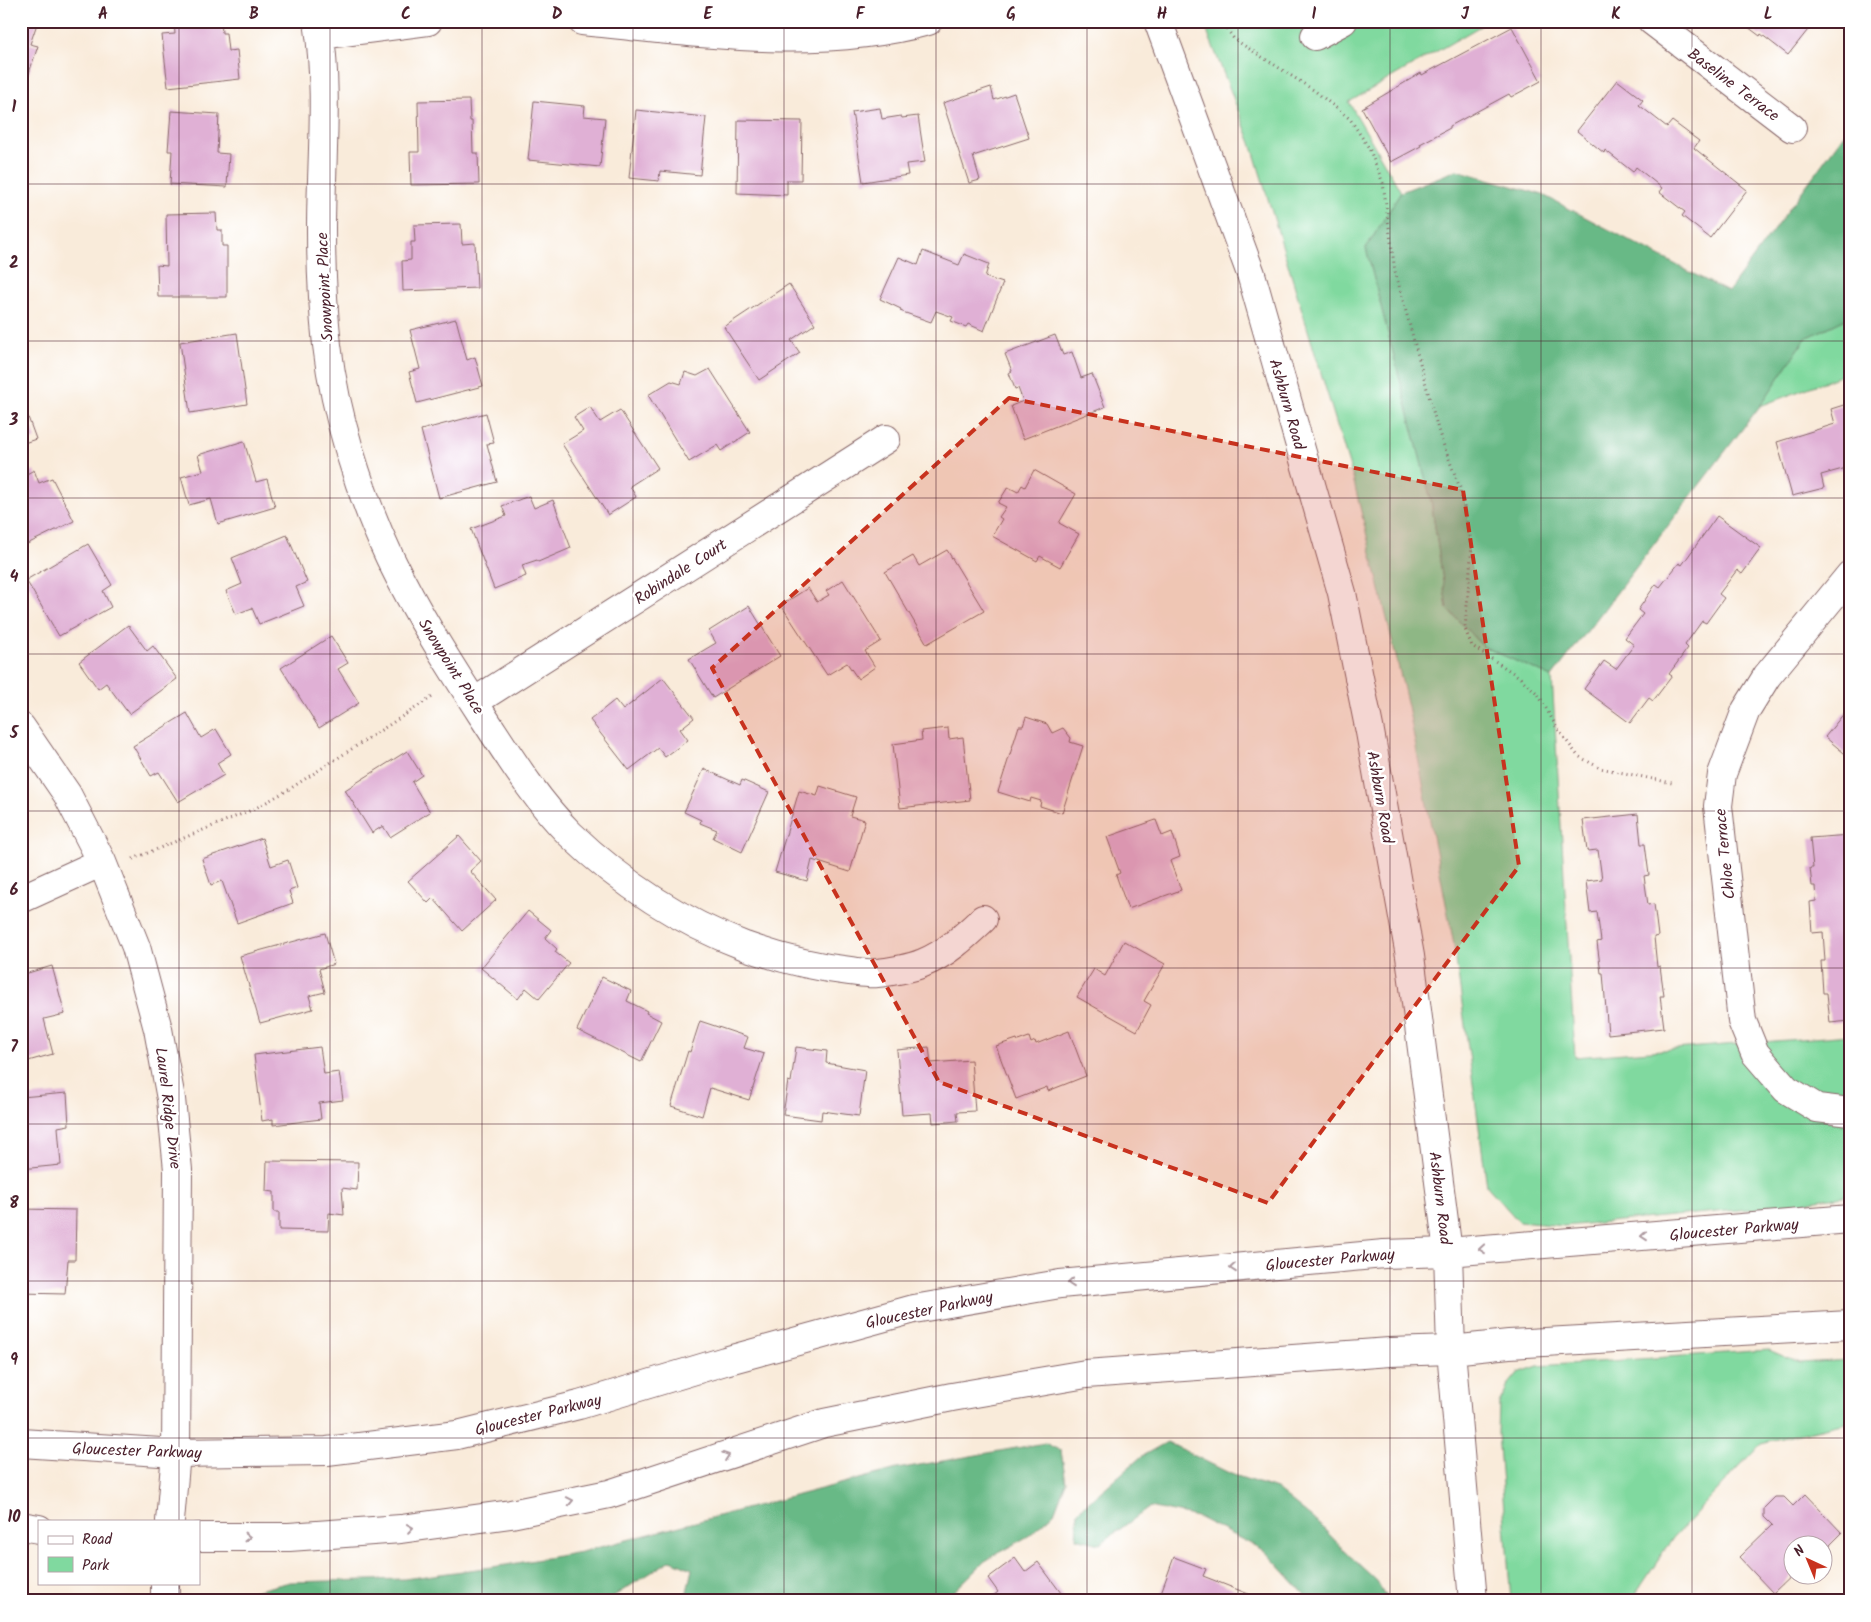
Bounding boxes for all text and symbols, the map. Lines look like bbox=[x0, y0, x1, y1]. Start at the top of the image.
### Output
text: A bbox=[98, 2, 108, 27]
text: B bbox=[249, 2, 259, 27]
text: C bbox=[401, 2, 411, 27]
text: D bbox=[552, 2, 563, 27]
text: E bbox=[704, 2, 714, 27]
text: F bbox=[856, 2, 866, 27]
text: G bbox=[1006, 2, 1016, 27]
text: H bbox=[1157, 2, 1167, 27]
text: I bbox=[1312, 2, 1317, 27]
text: J bbox=[1461, 2, 1470, 27]
text: K bbox=[1611, 2, 1621, 27]
text: L bbox=[1764, 2, 1772, 27]
street label: Baseline Terrace bbox=[1682, 42, 1784, 128]
text: 1 bbox=[12, 95, 17, 120]
street label: Snowpoint Place bbox=[310, 232, 341, 342]
text: 2 bbox=[9, 251, 19, 276]
street label: Ashburn Road bbox=[1262, 356, 1312, 454]
text: 3 bbox=[9, 408, 19, 433]
street label: Robindale Court bbox=[629, 532, 733, 612]
text: 4 bbox=[10, 565, 19, 590]
street label: Snowpoint Place bbox=[411, 614, 490, 720]
text: 5 bbox=[9, 721, 20, 746]
street label: Ashburn Road bbox=[1359, 749, 1400, 846]
street label: Chloe Terrace bbox=[1708, 807, 1743, 900]
text: 6 bbox=[10, 878, 19, 903]
text: 7 bbox=[10, 1035, 18, 1060]
street label: Laurel Ridge Drive bbox=[148, 1046, 187, 1170]
street label: Ashburn Road bbox=[1421, 1150, 1458, 1247]
text: 8 bbox=[9, 1191, 19, 1216]
street label: Gloucester Parkway bbox=[1668, 1212, 1800, 1249]
one-way arrow bbox=[1640, 1230, 1648, 1241]
street label: Gloucester Parkway bbox=[1264, 1242, 1396, 1279]
one-way arrow bbox=[1478, 1243, 1486, 1254]
one-way arrow bbox=[1229, 1262, 1237, 1273]
one-way arrow bbox=[1067, 1277, 1075, 1288]
street label: Gloucester Parkway bbox=[863, 1285, 996, 1336]
text: 9 bbox=[10, 1348, 18, 1373]
street label: Gloucester Parkway bbox=[472, 1388, 605, 1443]
street label: Gloucester Parkway bbox=[72, 1437, 203, 1466]
one-way arrow bbox=[721, 1452, 729, 1462]
one-way arrow bbox=[566, 1497, 574, 1507]
text: 10 bbox=[7, 1505, 21, 1530]
legend bbox=[38, 1520, 200, 1584]
one-way arrow bbox=[405, 1523, 414, 1533]
text: Road bbox=[82, 1528, 113, 1552]
one-way arrow bbox=[244, 1532, 252, 1542]
north arrow bbox=[1784, 1534, 1834, 1584]
text: N bbox=[1789, 1540, 1811, 1562]
text: Park bbox=[82, 1554, 110, 1578]

